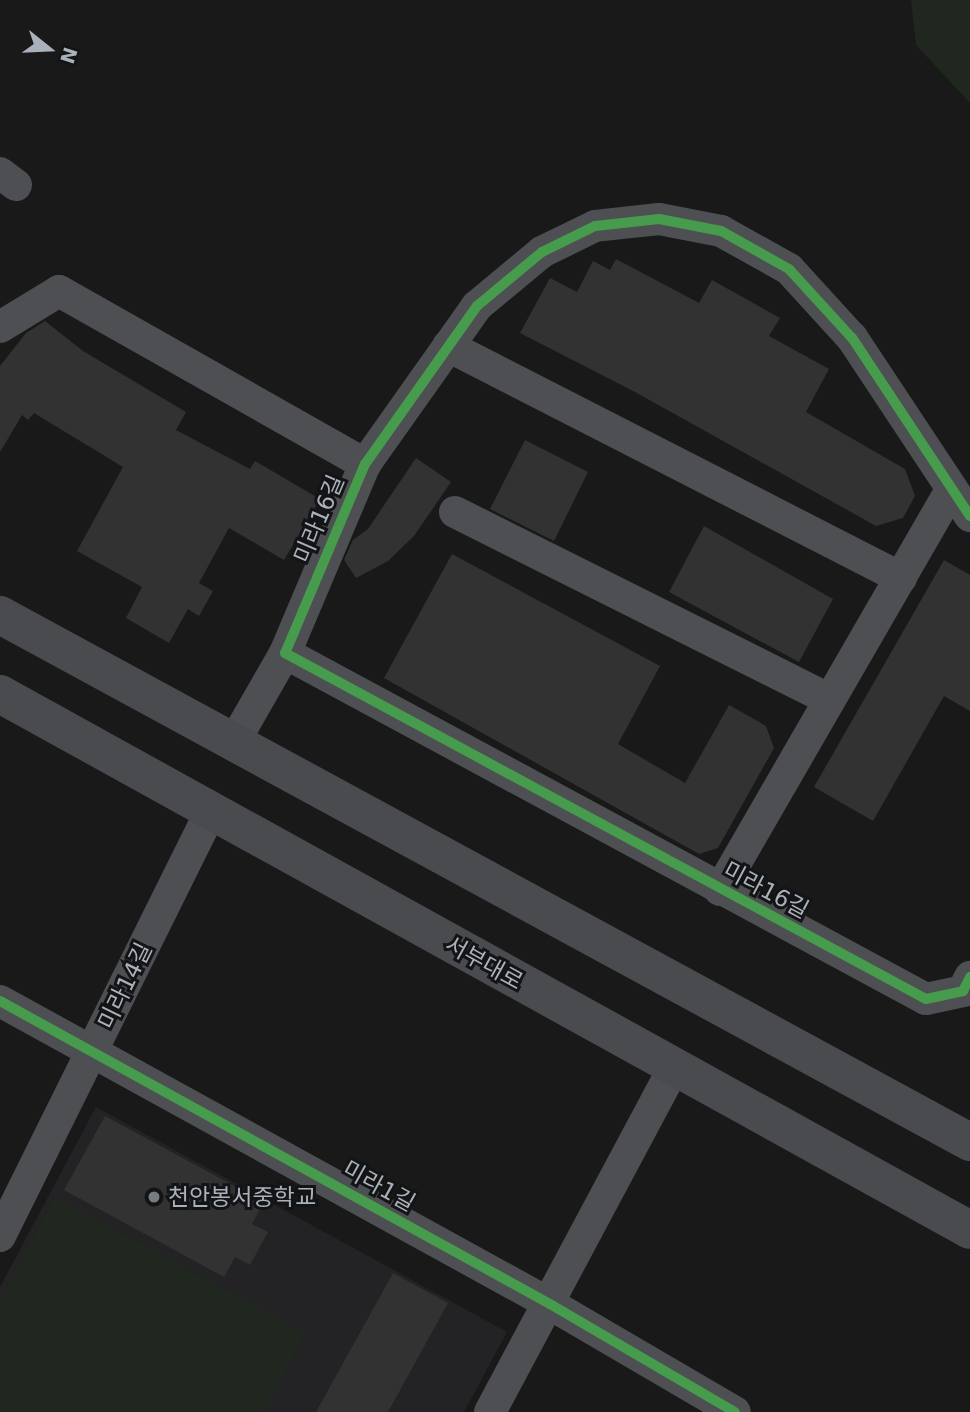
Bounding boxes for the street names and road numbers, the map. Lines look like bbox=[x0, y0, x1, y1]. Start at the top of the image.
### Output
street label: 미라16길 bbox=[288, 471, 350, 567]
street label: 미라16길 bbox=[719, 856, 813, 924]
street label: 서부대로 bbox=[440, 930, 528, 996]
street label: 미라14길 bbox=[92, 938, 158, 1034]
street label: 미라1길 bbox=[338, 1155, 420, 1217]

